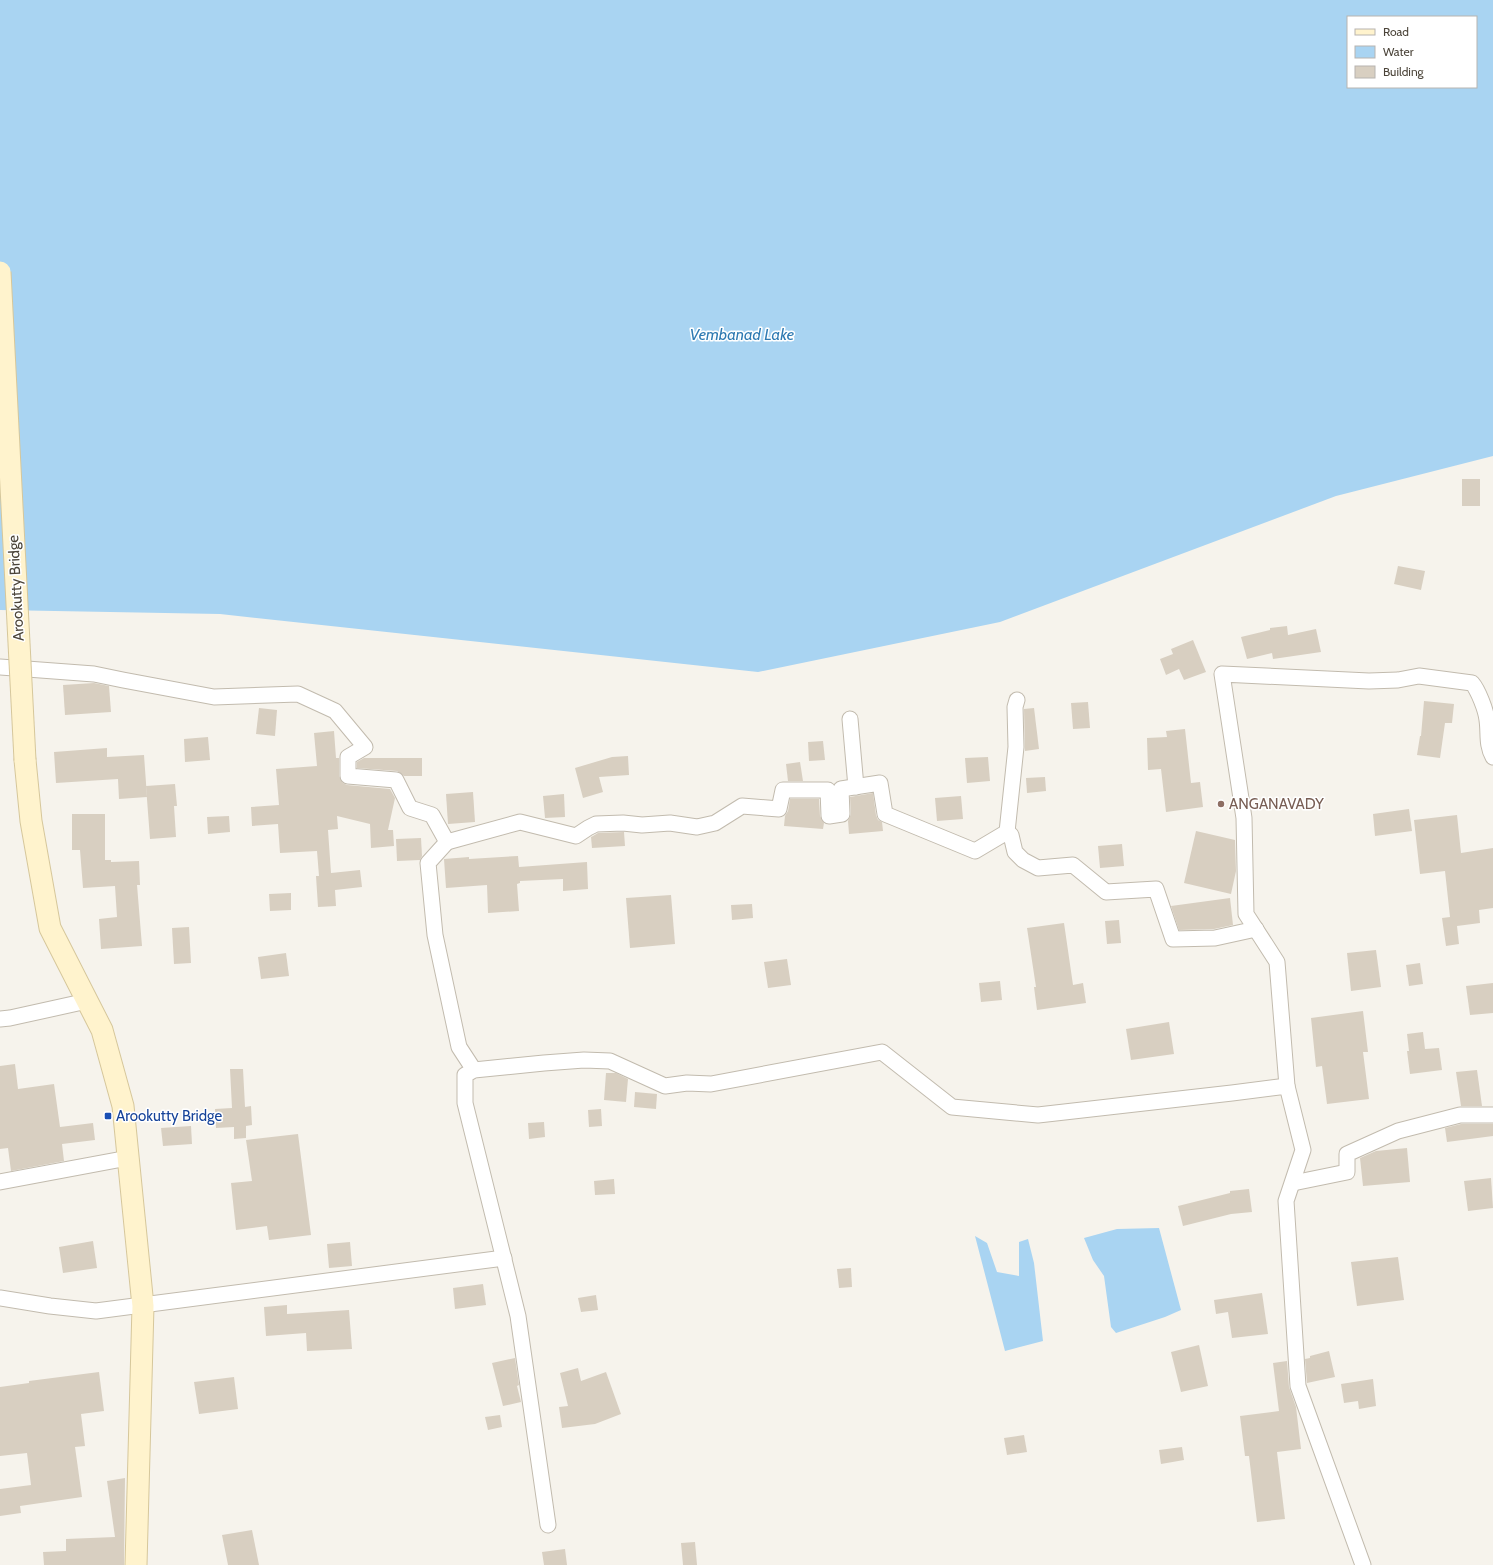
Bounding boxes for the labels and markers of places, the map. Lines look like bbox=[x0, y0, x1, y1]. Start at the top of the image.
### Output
place label: ANGANAVADY bbox=[1229, 795, 1324, 813]
marker: ANGANAVADY bbox=[1216, 799, 1226, 809]
place label: Arookutty Bridge bbox=[116, 1107, 223, 1125]
marker: Arookutty Bridge bbox=[103, 1111, 113, 1121]

